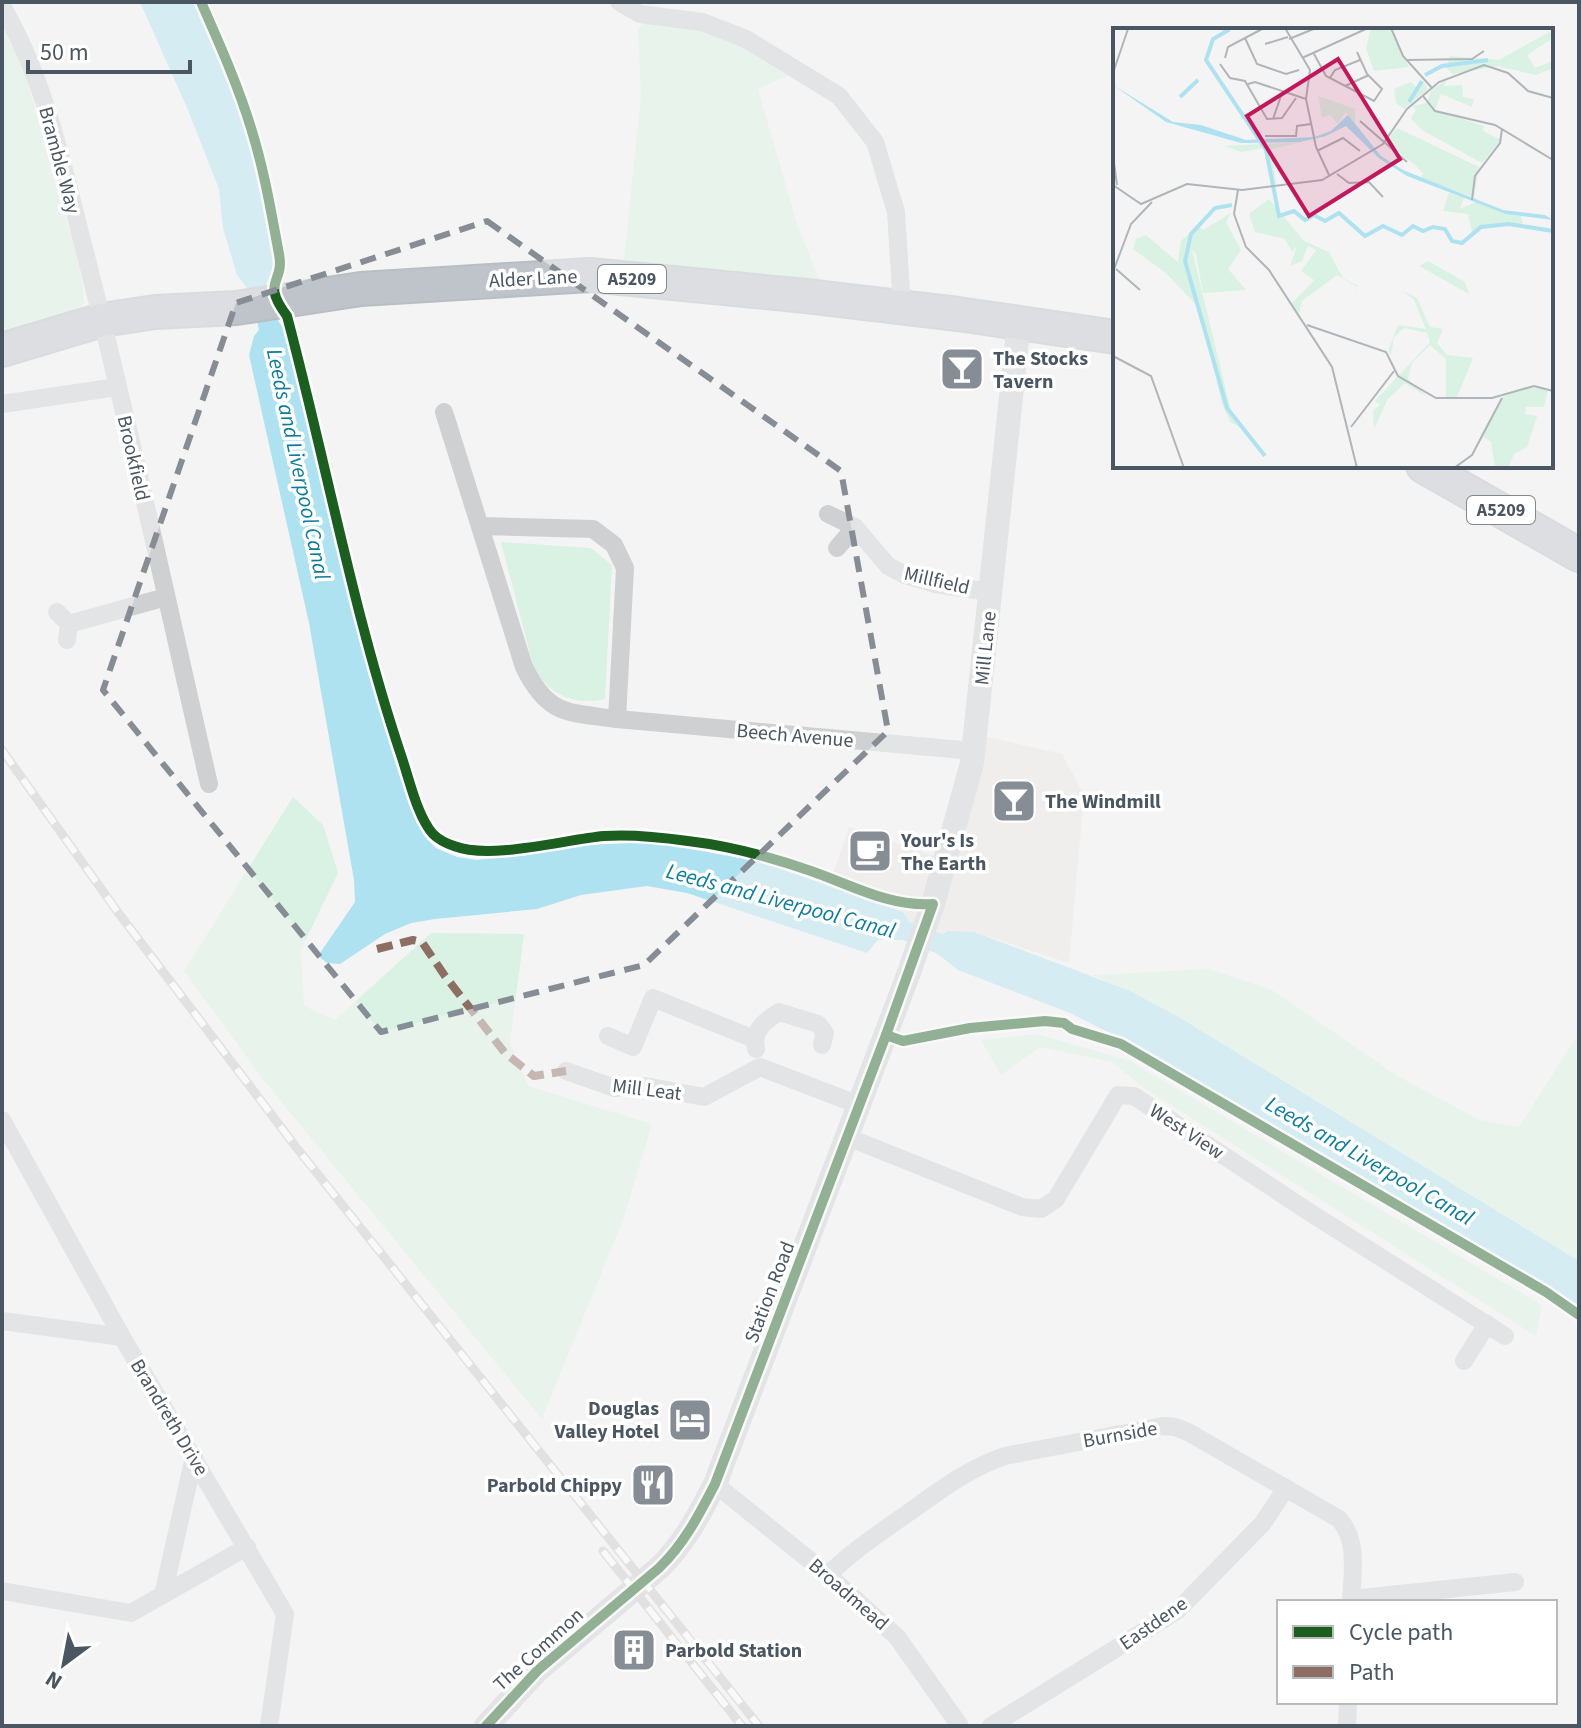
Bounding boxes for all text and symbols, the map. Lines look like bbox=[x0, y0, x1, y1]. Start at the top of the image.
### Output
scale bar bbox=[28, 24, 190, 74]
inset map bbox=[1113, 28, 1553, 468]
text: 50 m bbox=[40, 35, 89, 70]
street label: Bramble Way bbox=[31, 104, 87, 218]
street label: Alder Lane bbox=[488, 263, 578, 295]
road number: A5209 bbox=[598, 265, 666, 293]
bar icon: The Stocks Tavern bbox=[938, 345, 986, 393]
place label: The Stocks Tavern bbox=[993, 345, 1088, 396]
water label: Leeds and Liverpool Canal bbox=[258, 346, 338, 583]
street label: Brookfield bbox=[110, 413, 156, 504]
road number: A5209 bbox=[1467, 496, 1535, 524]
street label: Millfield bbox=[901, 560, 972, 602]
street label: Mill Lane bbox=[968, 610, 1004, 687]
street label: Beech Avenue bbox=[735, 717, 855, 755]
bar icon: The Windmill bbox=[990, 777, 1038, 825]
place label: The Windmill bbox=[1045, 788, 1161, 816]
cafe icon: Your's Is The Earth bbox=[846, 827, 894, 875]
place label: Your's Is The Earth bbox=[900, 827, 986, 878]
water label: Leeds and Liverpool Canal bbox=[663, 855, 899, 947]
street label: Mill Leat bbox=[611, 1072, 683, 1108]
water label: Leeds and Liverpool Canal bbox=[1259, 1088, 1480, 1234]
street label: West View bbox=[1144, 1097, 1229, 1166]
street label: Station Road bbox=[738, 1238, 802, 1347]
street label: Brandreth Drive bbox=[123, 1354, 215, 1481]
place label: Douglas Valley Hotel bbox=[554, 1395, 659, 1446]
hotel icon: Douglas Valley Hotel bbox=[666, 1396, 714, 1444]
street label: Burnside bbox=[1081, 1415, 1160, 1455]
restaurant icon: Parbold Chippy bbox=[629, 1461, 677, 1509]
place label: Parbold Chippy bbox=[487, 1472, 623, 1500]
street label: Broadmead bbox=[802, 1552, 894, 1637]
street label: Eastdene bbox=[1114, 1590, 1193, 1657]
legend bbox=[1277, 1600, 1557, 1704]
street label: The Common bbox=[487, 1602, 590, 1698]
text: Cycle path bbox=[1349, 1615, 1453, 1650]
north arrow bbox=[24, 1624, 104, 1704]
building icon: Parbold Station bbox=[610, 1626, 658, 1674]
place label: Parbold Station bbox=[665, 1637, 802, 1665]
text: Path bbox=[1349, 1655, 1395, 1690]
text: N bbox=[39, 1663, 69, 1698]

